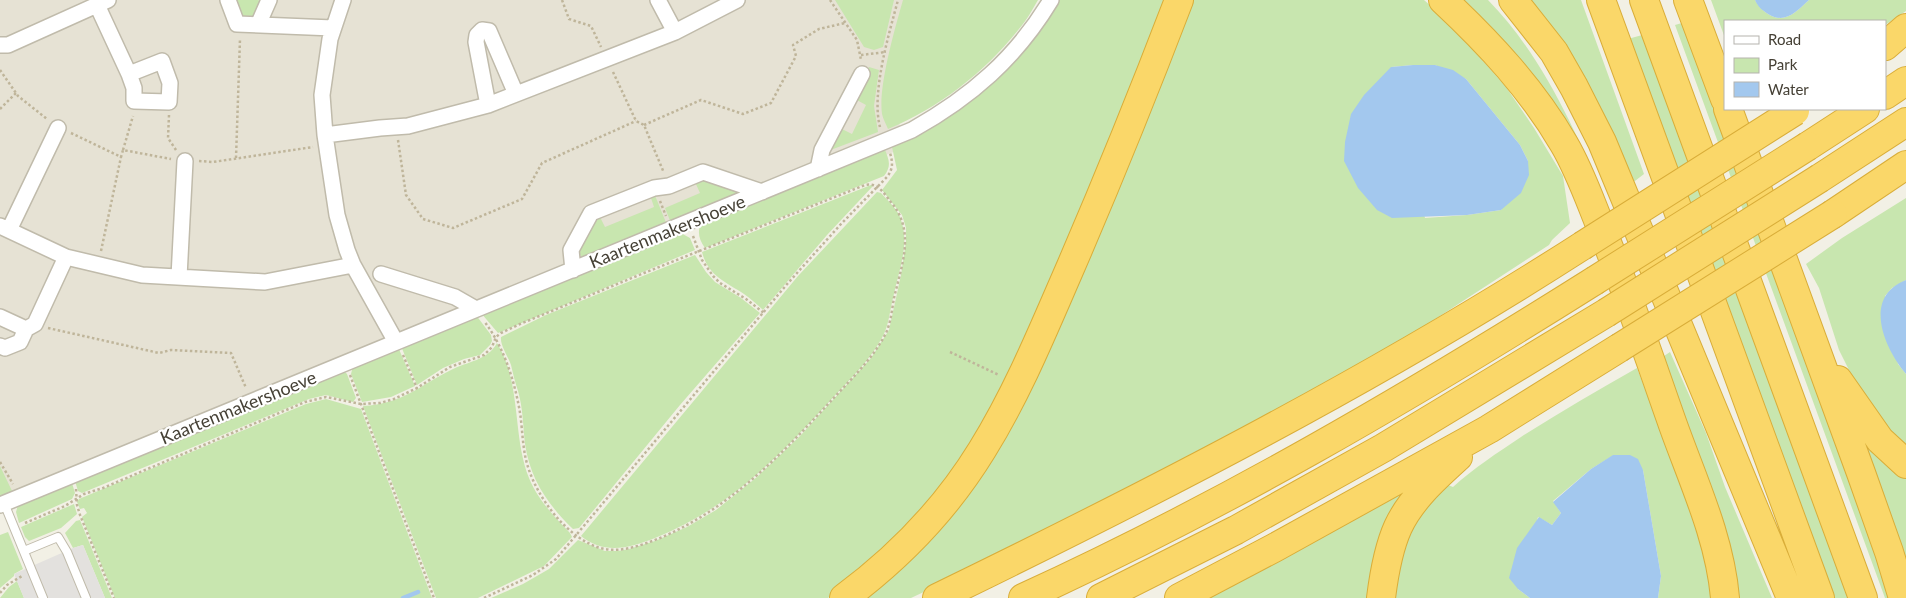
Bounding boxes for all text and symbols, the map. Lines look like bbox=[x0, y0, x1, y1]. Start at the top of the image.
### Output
legend bbox=[1724, 20, 1886, 110]
text: Road bbox=[1768, 30, 1801, 48]
text: Park bbox=[1768, 55, 1798, 73]
text: Water bbox=[1768, 80, 1809, 98]
street label: Kaartenmakershoeve bbox=[586, 190, 748, 272]
street label: Kaartenmakershoeve bbox=[157, 366, 319, 448]

